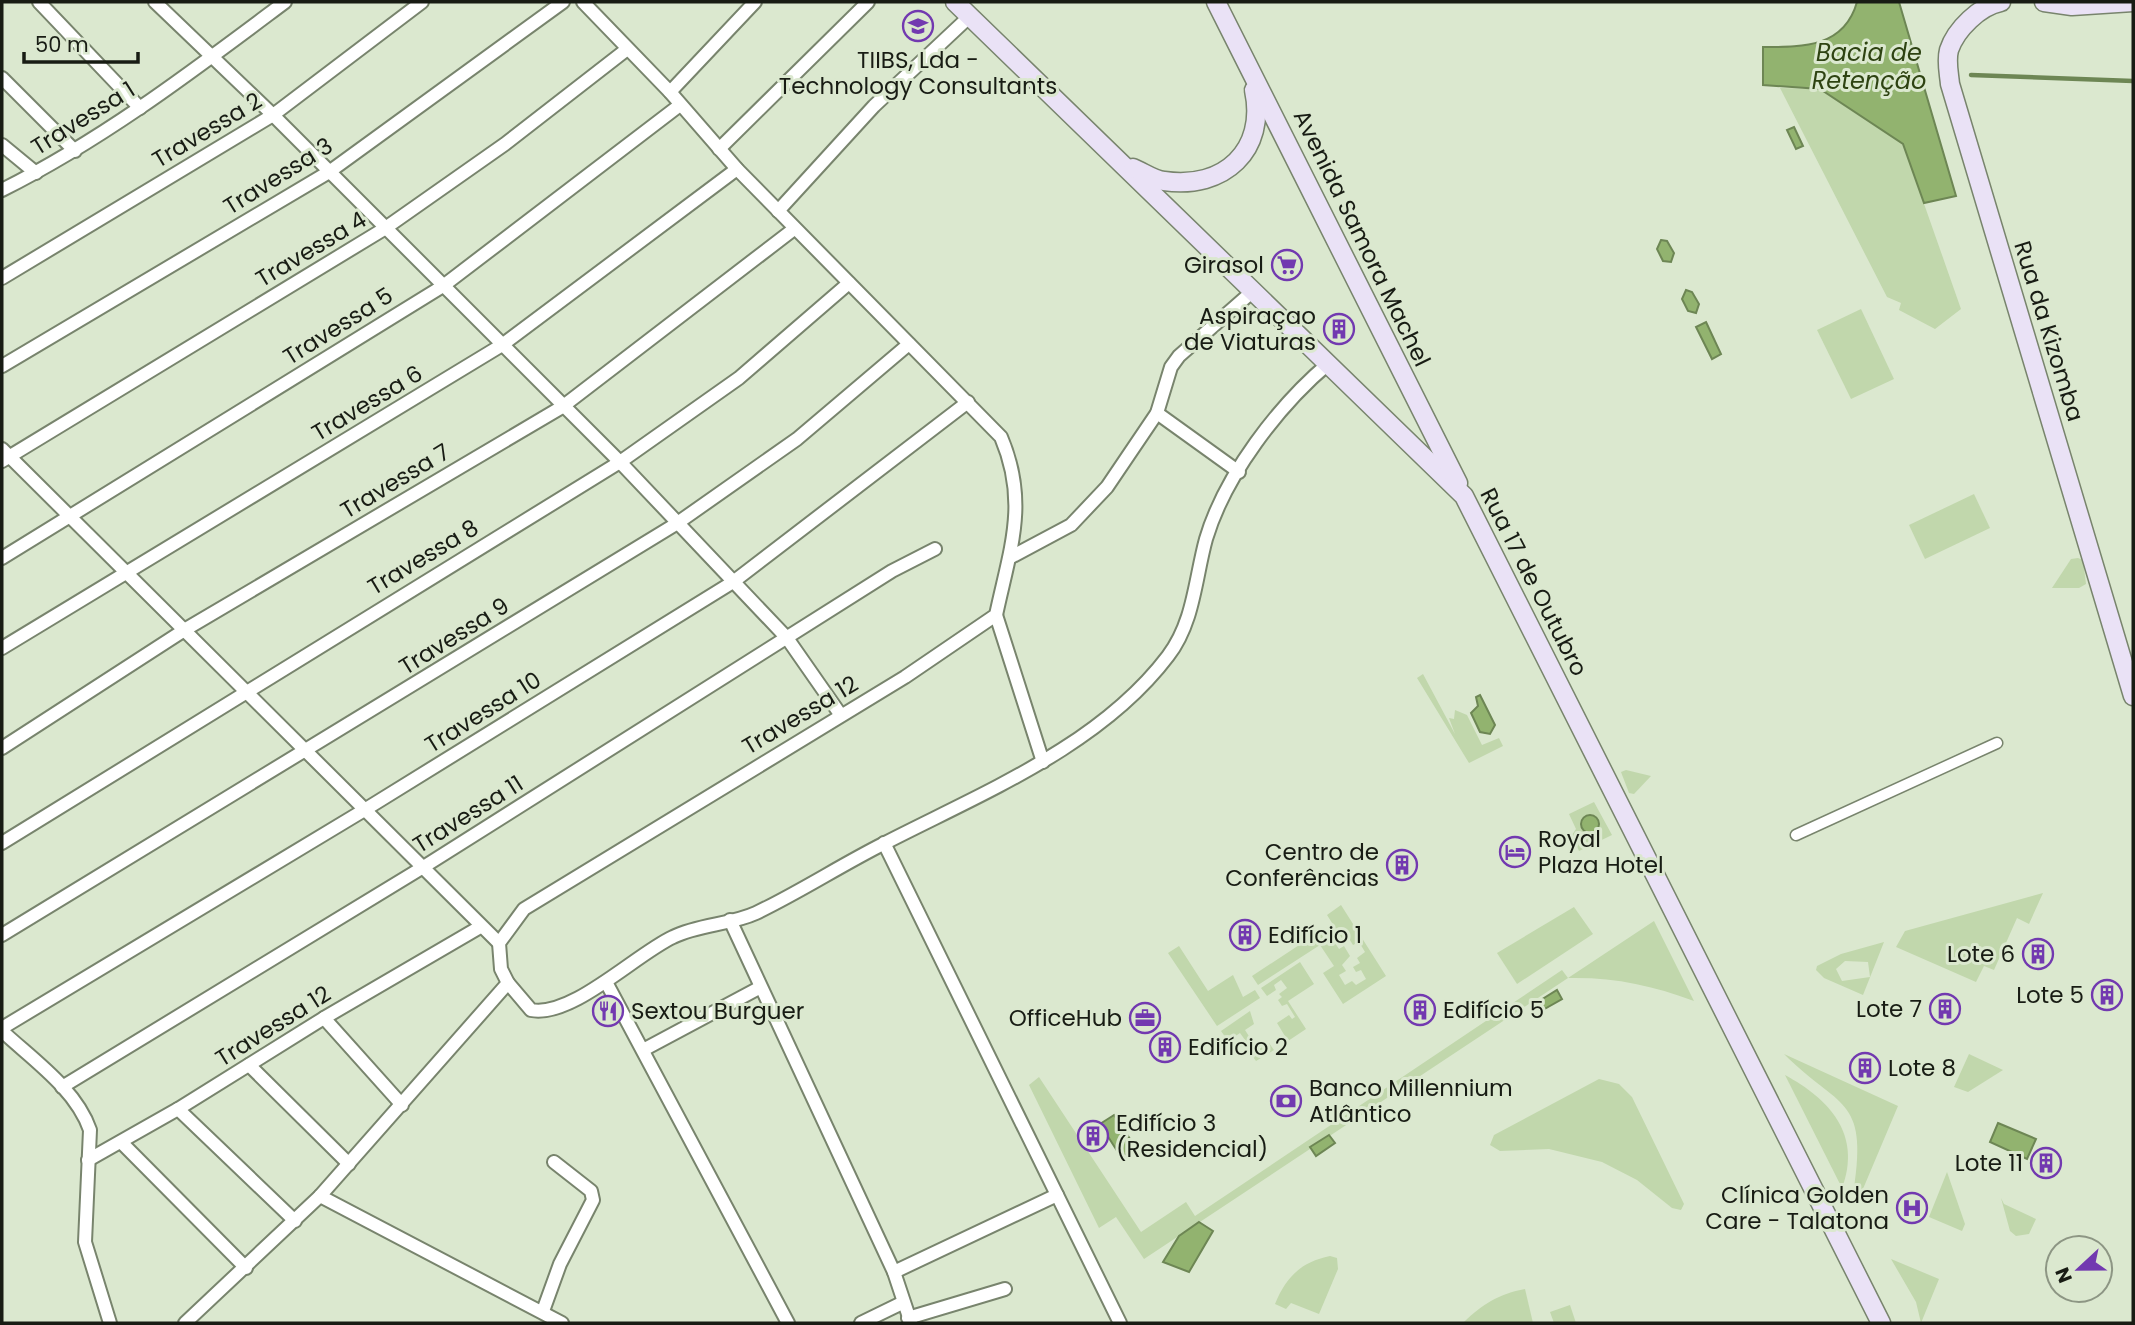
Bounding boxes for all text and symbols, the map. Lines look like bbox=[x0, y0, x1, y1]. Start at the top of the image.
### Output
school or university icon: TIIBS, Lda - Technology Consultants bbox=[901, 9, 935, 43]
scale bar bbox=[24, 21, 138, 65]
text: 50 m bbox=[35, 30, 89, 59]
water label: Bacia de Retenção bbox=[1812, 36, 1926, 97]
place label: TIIBS, Lda - Technology Consultants bbox=[779, 44, 1057, 102]
street label: Travessa 1 bbox=[25, 73, 141, 163]
street label: Travessa 2 bbox=[146, 85, 268, 175]
street label: Avenida Samora Machel bbox=[1286, 104, 1438, 372]
street label: Travessa 3 bbox=[217, 130, 339, 222]
street label: Travessa 4 bbox=[250, 203, 372, 295]
street label: Rua da Kizomba bbox=[2006, 237, 2092, 425]
supermarket icon: Girasol bbox=[1270, 248, 1304, 282]
place label: Girasol bbox=[1184, 249, 1264, 281]
street label: Travessa 5 bbox=[277, 280, 399, 372]
place label: Aspiraçao de Viaturas bbox=[1184, 300, 1316, 358]
building icon: Aspiraçao de Viaturas bbox=[1322, 312, 1356, 346]
street label: Travessa 6 bbox=[306, 357, 428, 449]
street label: Travessa 7 bbox=[334, 436, 456, 526]
street label: Rua 17 de Outubro bbox=[1473, 482, 1595, 682]
street label: Travessa 8 bbox=[362, 511, 484, 603]
street label: Travessa 9 bbox=[393, 590, 515, 682]
street label: Travessa 10 bbox=[419, 664, 547, 760]
street label: Travessa 12 bbox=[736, 668, 864, 762]
street label: Travessa 11 bbox=[407, 768, 529, 860]
place label: Royal Plaza Hotel bbox=[1538, 823, 1664, 881]
hotel icon: Royal Plaza Hotel bbox=[1498, 835, 1532, 869]
place label: Centro de Conferências bbox=[1225, 836, 1379, 894]
building icon: Centro de Conferências bbox=[1385, 848, 1419, 882]
building icon: Edifício 1 bbox=[1228, 918, 1262, 952]
place label: Edifício 1 bbox=[1268, 919, 1362, 951]
building icon: Lote 6 bbox=[2021, 937, 2055, 971]
place label: Lote 6 bbox=[1947, 938, 2015, 970]
street label: Travessa 12 bbox=[209, 978, 337, 1074]
building icon: Lote 5 bbox=[2090, 978, 2124, 1012]
place label: Lote 5 bbox=[2016, 979, 2084, 1011]
building icon: Lote 7 bbox=[1928, 992, 1962, 1026]
building icon: Edifício 5 bbox=[1403, 993, 1437, 1027]
place label: Lote 7 bbox=[1856, 993, 1922, 1025]
restaurant icon: Sextou Burguer bbox=[591, 994, 625, 1028]
place label: Edifício 5 bbox=[1443, 994, 1544, 1026]
place label: Sextou Burguer bbox=[631, 995, 804, 1027]
office icon: OfficeHub bbox=[1128, 1001, 1162, 1035]
place label: OfficeHub bbox=[1009, 1002, 1122, 1034]
building icon: Edifício 2 bbox=[1148, 1030, 1182, 1064]
place label: Edifício 2 bbox=[1188, 1031, 1288, 1063]
building icon: Lote 8 bbox=[1848, 1051, 1882, 1085]
place label: Lote 8 bbox=[1888, 1052, 1956, 1084]
place label: Banco Millennium Atlântico bbox=[1309, 1072, 1513, 1130]
bank icon: Banco Millennium Atlântico bbox=[1269, 1084, 1303, 1118]
place label: Edifício 3 (Residencial) bbox=[1116, 1107, 1268, 1165]
building icon: Edifício 3 (Residencial) bbox=[1076, 1119, 1110, 1153]
building icon: Lote 11 bbox=[2029, 1146, 2063, 1180]
place label: Lote 11 bbox=[1955, 1147, 2023, 1179]
place label: Clínica Golden Care - Talatona bbox=[1705, 1179, 1889, 1237]
hospital icon: Clínica Golden Care - Talatona bbox=[1895, 1191, 1929, 1225]
north arrow bbox=[2044, 1234, 2114, 1304]
text: N bbox=[2049, 1263, 2079, 1287]

